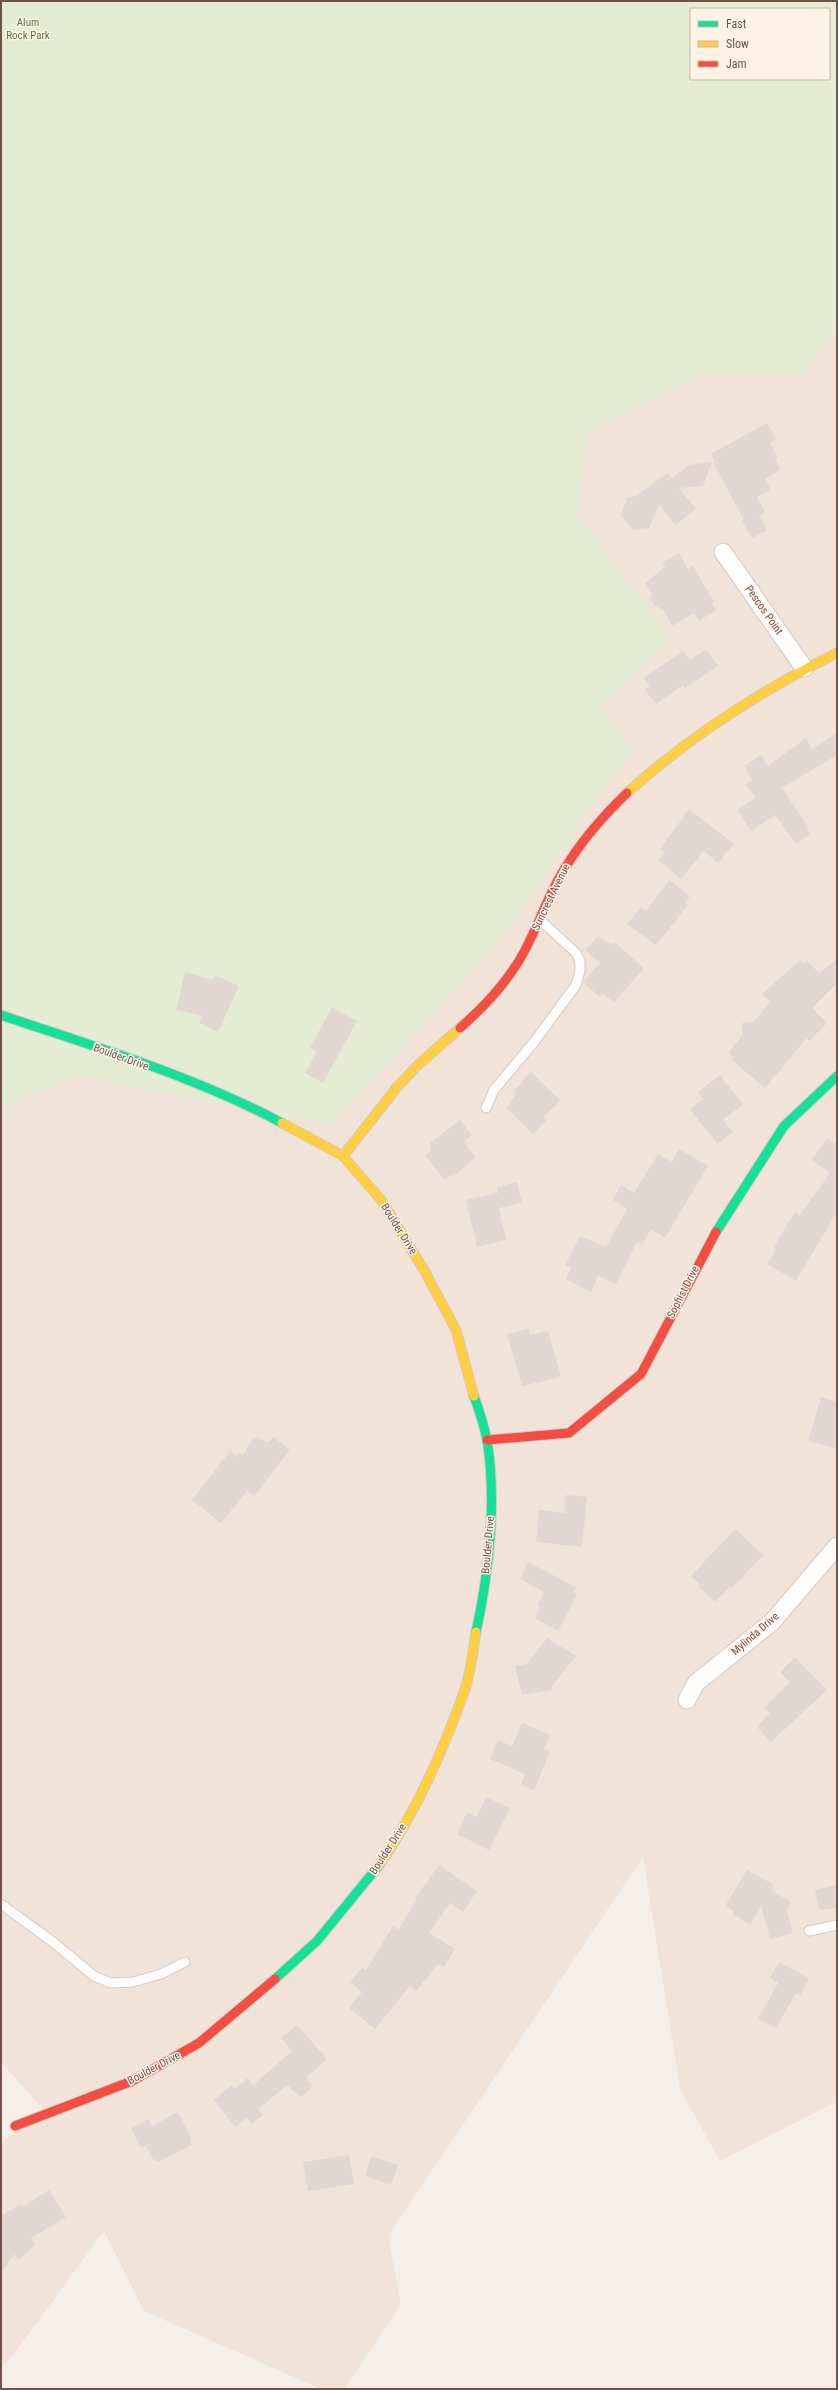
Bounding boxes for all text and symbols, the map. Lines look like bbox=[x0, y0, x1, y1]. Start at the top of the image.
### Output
legend bbox=[690, 8, 830, 80]
park label: Alum Rock Park bbox=[6, 16, 50, 42]
text: Fast bbox=[726, 17, 747, 31]
text: Slow bbox=[726, 37, 749, 51]
text: Jam bbox=[726, 57, 747, 71]
street label: Pescos Point bbox=[742, 583, 786, 637]
street label: Suncrest Avenue bbox=[529, 862, 573, 932]
street label: Boulder Drive bbox=[92, 1041, 150, 1073]
street label: Boulder Drive bbox=[378, 1201, 420, 1257]
street label: Sophist Drive bbox=[664, 1264, 702, 1320]
street label: Boulder Drive bbox=[479, 1516, 497, 1574]
street label: Mylinda Drive bbox=[729, 1610, 781, 1658]
street label: Boulder Drive bbox=[367, 1821, 409, 1877]
street label: Boulder Drive bbox=[125, 2049, 183, 2087]

